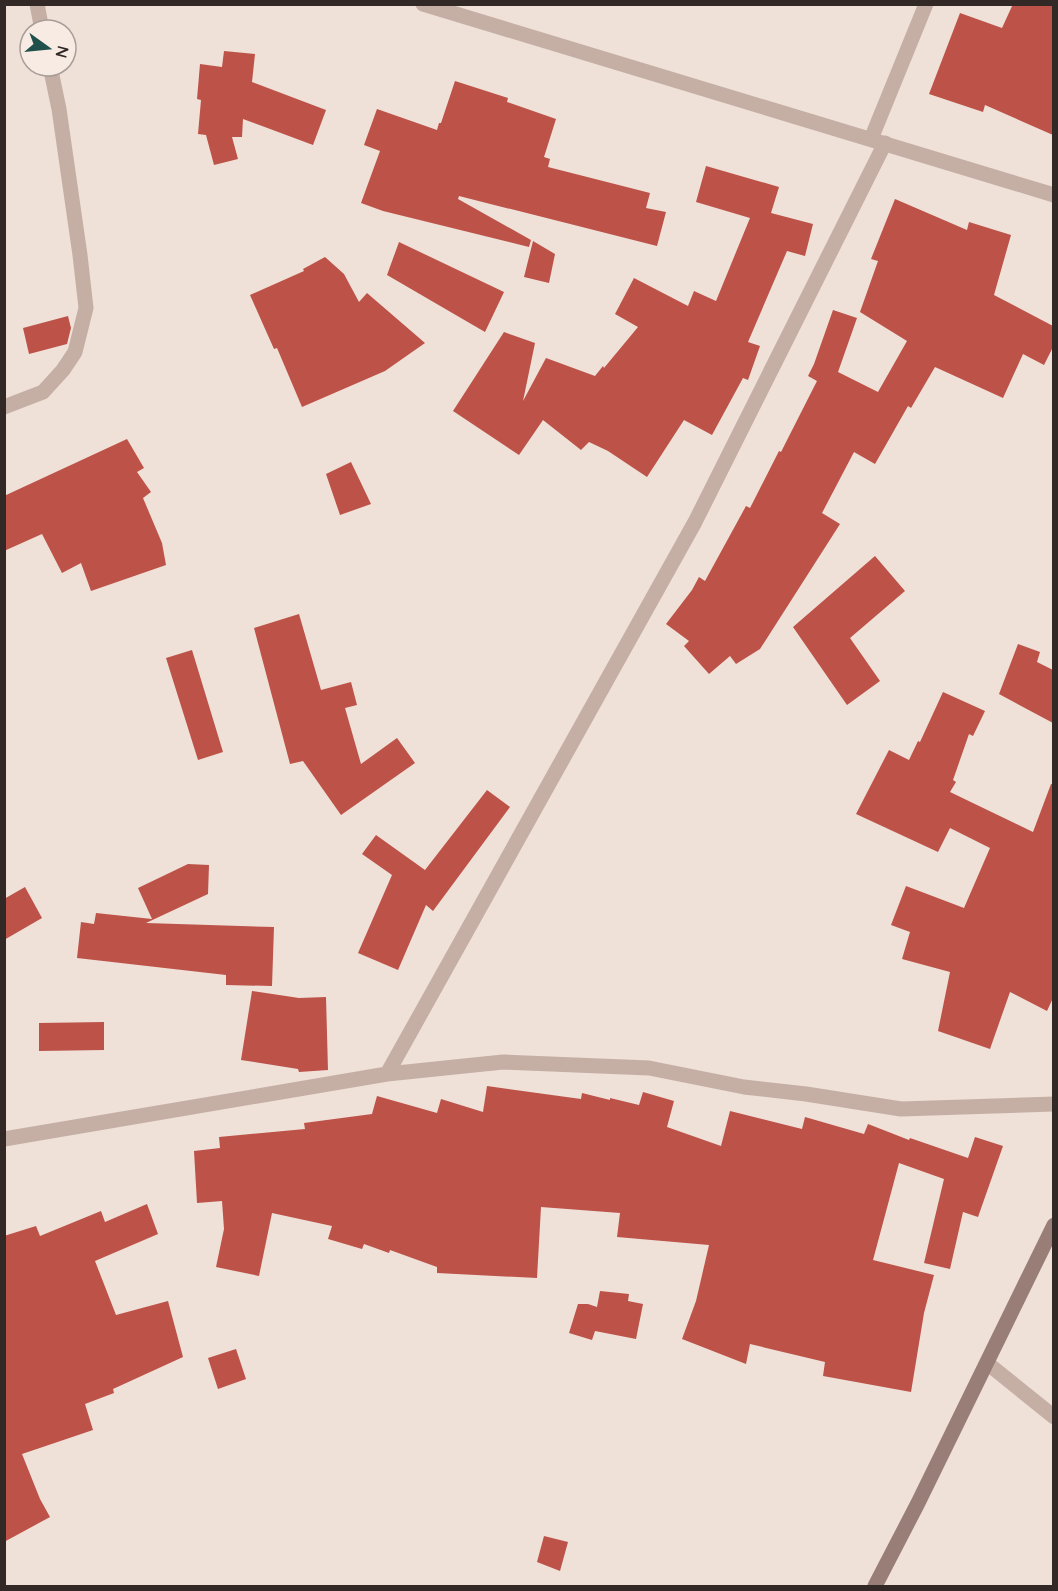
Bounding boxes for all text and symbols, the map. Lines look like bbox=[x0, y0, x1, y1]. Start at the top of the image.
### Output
north arrow bbox=[18, 18, 78, 78]
text: N bbox=[51, 44, 74, 60]

